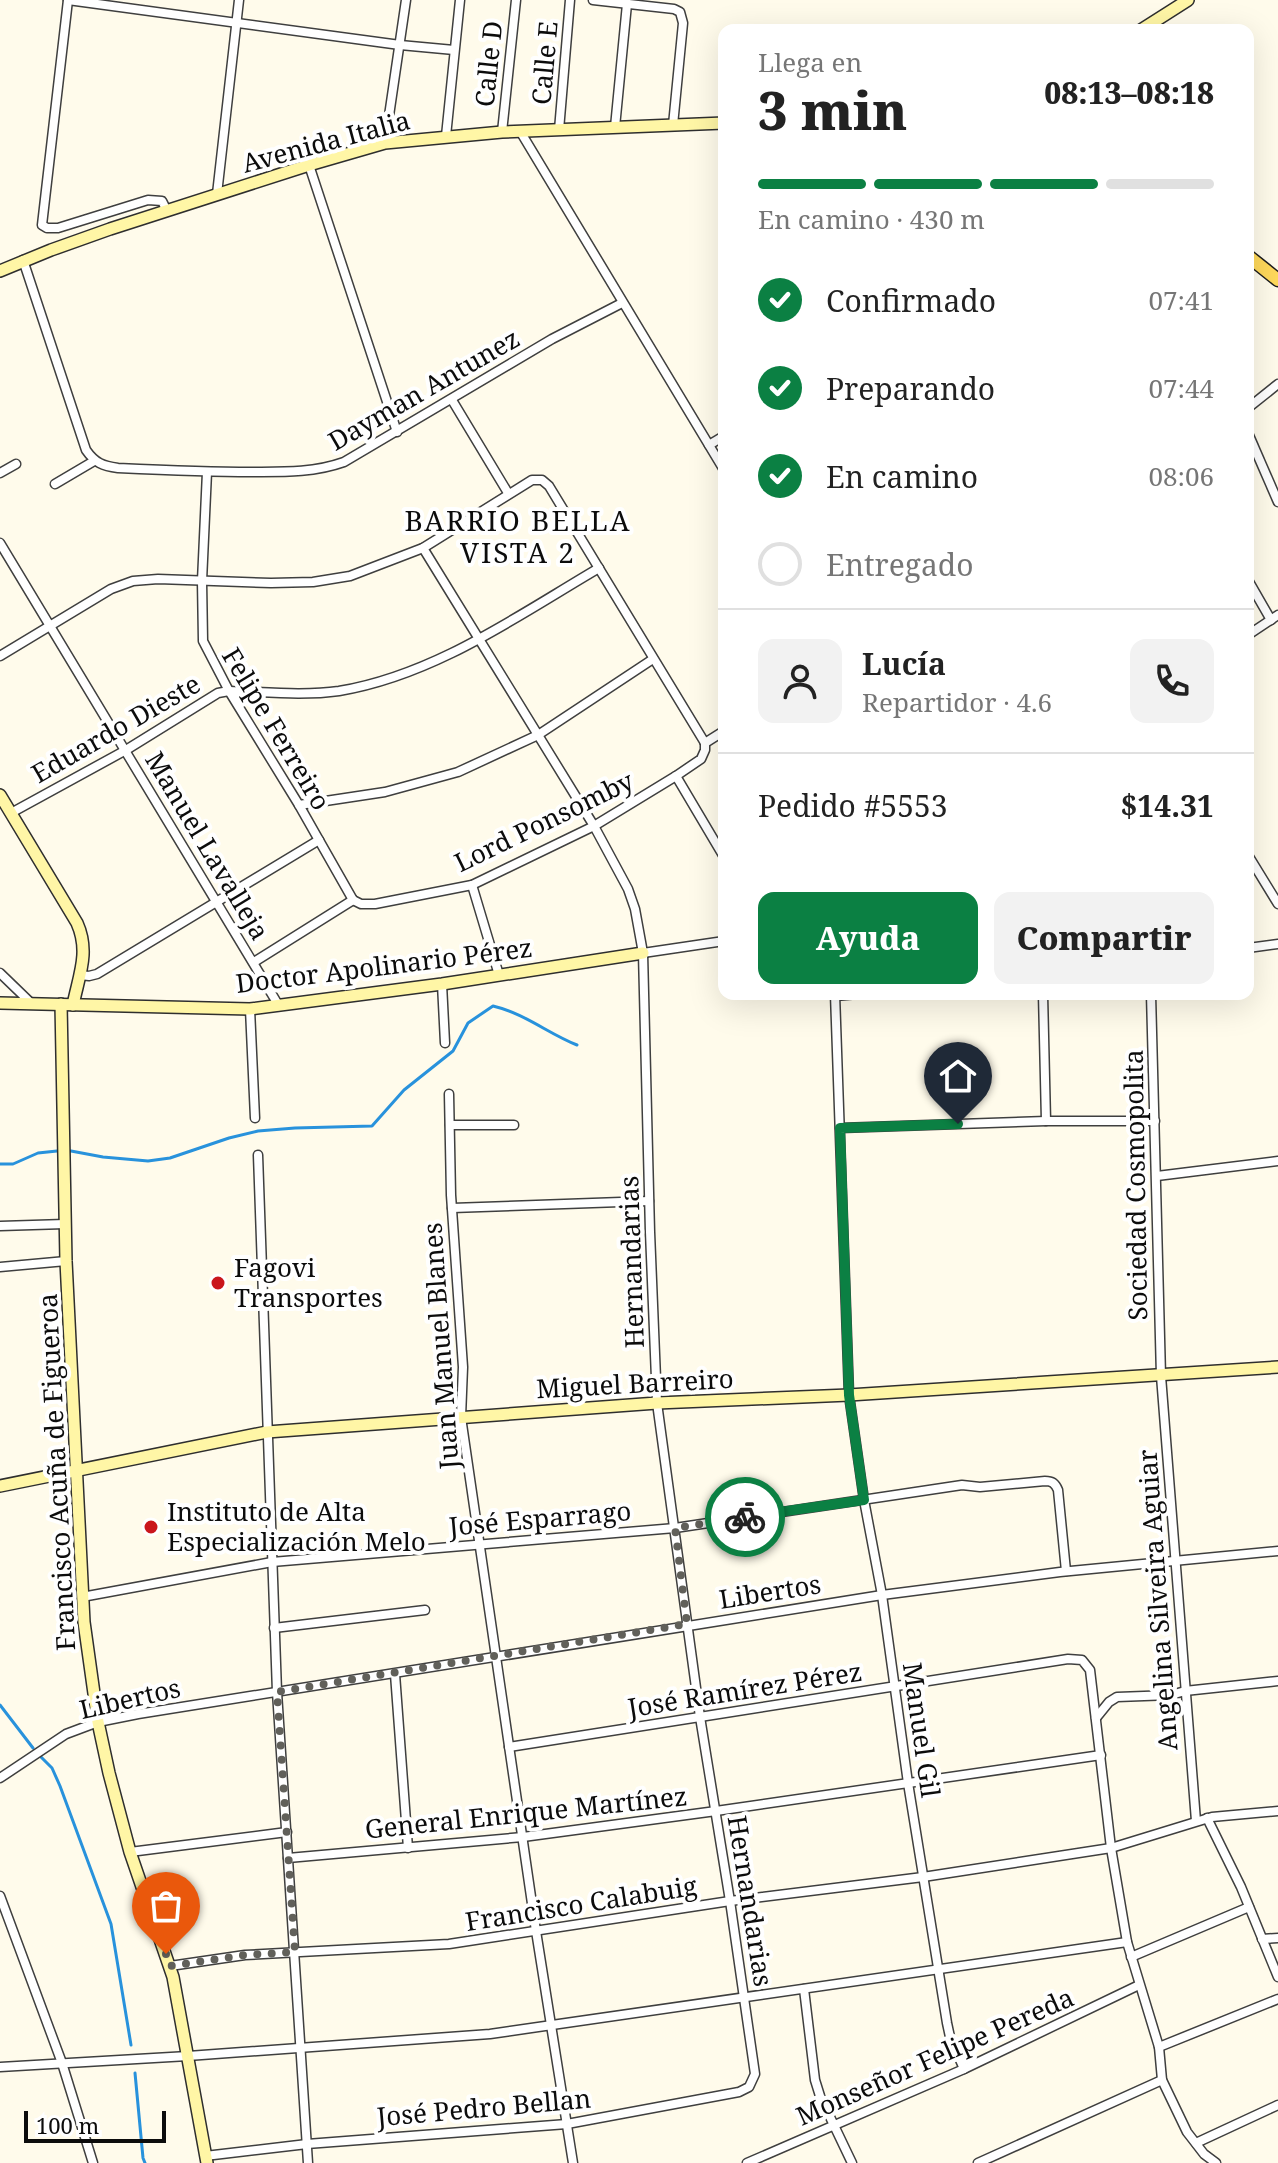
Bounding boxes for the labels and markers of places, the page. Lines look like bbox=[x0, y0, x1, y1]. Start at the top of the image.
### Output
pin bbox=[924, 1042, 992, 1124]
place label: Fagovi Transportes bbox=[234, 1249, 383, 1315]
marker: Fagovi Transportes bbox=[209, 1274, 227, 1292]
place label: Instituto de Alta Especialización Melo bbox=[167, 1493, 426, 1559]
marker: Instituto de Alta Especialización Melo bbox=[142, 1518, 160, 1536]
pin bbox=[132, 1872, 200, 1954]

